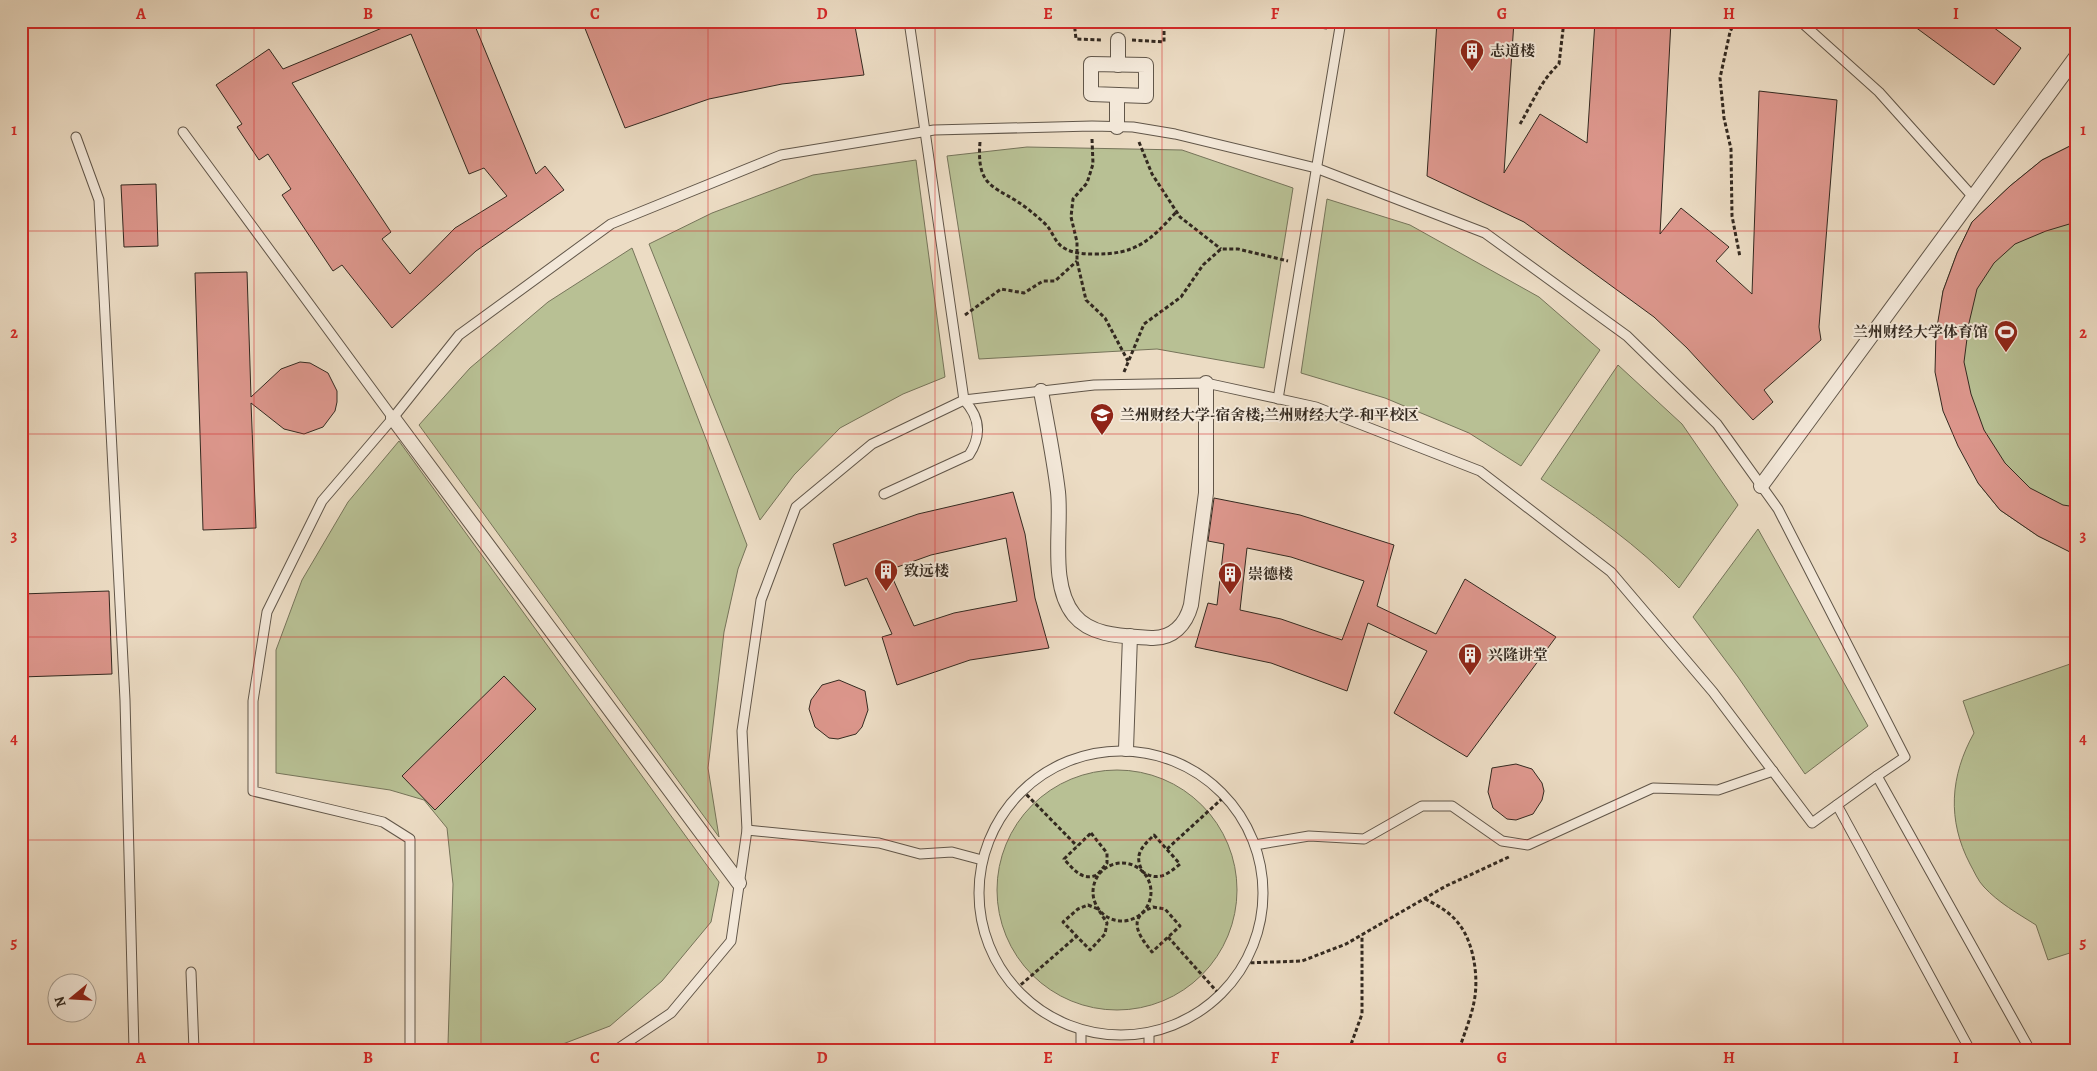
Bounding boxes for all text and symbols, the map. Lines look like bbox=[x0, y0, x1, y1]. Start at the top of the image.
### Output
text: A bbox=[135, 3, 147, 25]
text: B bbox=[363, 3, 373, 25]
text: C bbox=[590, 3, 600, 25]
text: D bbox=[816, 3, 828, 25]
text: E bbox=[1043, 3, 1053, 25]
text: F bbox=[1271, 3, 1280, 25]
text: G bbox=[1497, 3, 1507, 25]
text: H bbox=[1723, 3, 1735, 25]
text: I bbox=[1953, 3, 1959, 25]
building icon: 志道楼 bbox=[1459, 38, 1485, 72]
place label: 志道楼 bbox=[1490, 41, 1535, 61]
text: 1 bbox=[11, 119, 17, 141]
text: 1 bbox=[2080, 119, 2086, 141]
sports icon: 兰州财经大学体育馆 bbox=[1993, 319, 2019, 353]
text: 2 bbox=[10, 322, 18, 344]
place label: 兰州财经大学体育馆 bbox=[1853, 322, 1988, 342]
text: 2 bbox=[2079, 322, 2087, 344]
school or university icon: 兰州财经大学-宿舍楼;兰州财经大学-和平校区 bbox=[1089, 402, 1115, 436]
place label: 兰州财经大学-宿舍楼;兰州财经大学-和平校区 bbox=[1120, 405, 1419, 425]
text: 3 bbox=[11, 525, 18, 547]
text: 3 bbox=[2080, 525, 2087, 547]
building icon: 致远楼 bbox=[873, 558, 899, 592]
place label: 致远楼 bbox=[904, 561, 949, 581]
building icon: 崇德楼 bbox=[1217, 561, 1243, 595]
place label: 崇德楼 bbox=[1248, 564, 1293, 584]
building icon: 兴隆讲堂 bbox=[1457, 642, 1483, 676]
place label: 兴隆讲堂 bbox=[1488, 645, 1548, 665]
text: 4 bbox=[10, 728, 18, 750]
text: 4 bbox=[2079, 728, 2087, 750]
text: 5 bbox=[11, 932, 18, 954]
text: 5 bbox=[2080, 932, 2087, 954]
north arrow bbox=[48, 974, 98, 1024]
text: N bbox=[50, 994, 71, 1010]
text: A bbox=[135, 1047, 147, 1069]
text: B bbox=[363, 1047, 373, 1069]
text: C bbox=[590, 1047, 600, 1069]
text: D bbox=[816, 1047, 828, 1069]
text: E bbox=[1043, 1047, 1053, 1069]
text: F bbox=[1271, 1047, 1280, 1069]
text: G bbox=[1497, 1047, 1507, 1069]
text: H bbox=[1723, 1047, 1735, 1069]
text: I bbox=[1953, 1047, 1959, 1069]

